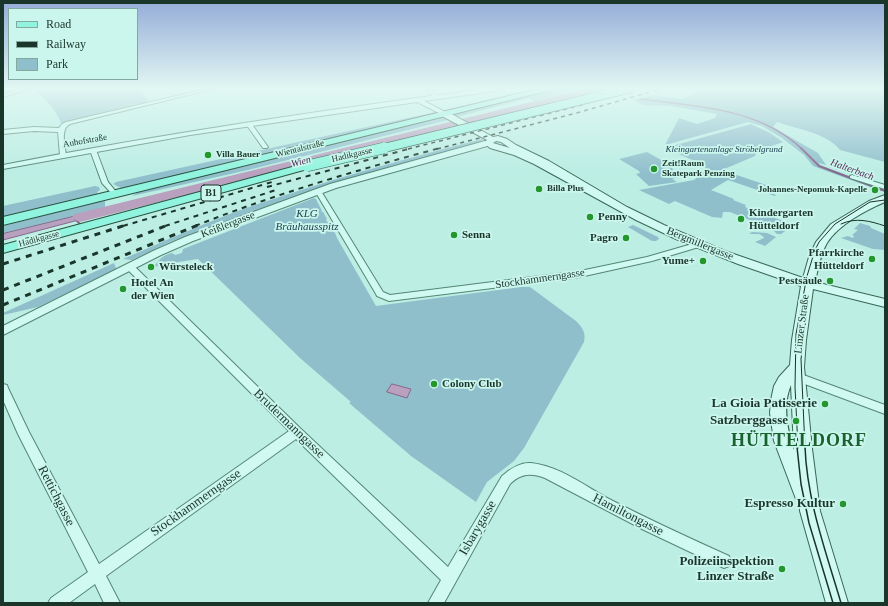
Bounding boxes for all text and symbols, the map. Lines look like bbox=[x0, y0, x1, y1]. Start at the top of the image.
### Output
legend bbox=[8, 8, 138, 80]
text: Road bbox=[46, 17, 71, 31]
text: Railway bbox=[46, 37, 86, 51]
text: Park bbox=[46, 57, 68, 71]
street label: Auhofstraße bbox=[62, 132, 108, 150]
street label: Wientalstraße bbox=[275, 138, 325, 160]
street label: Hadikgasse bbox=[331, 145, 373, 165]
park label: Kleingartenanlage Ströbelgrund bbox=[665, 145, 783, 155]
marker: Villa Bauer bbox=[203, 150, 213, 160]
place label: Villa Bauer bbox=[216, 150, 260, 160]
water label: Wien bbox=[290, 154, 312, 170]
water label: Halterbach bbox=[829, 157, 875, 183]
place label: Zeit!Raum Skatepark Penzing bbox=[662, 159, 735, 180]
marker: Zeit!Raum Skatepark Penzing bbox=[649, 164, 659, 174]
marker: Billa Plus bbox=[534, 184, 544, 194]
place label: Billa Plus bbox=[547, 184, 584, 194]
road number: B1 bbox=[201, 185, 221, 201]
place label: Johannes-Nepomuk-Kapelle bbox=[758, 185, 867, 195]
marker: Johannes-Nepomuk-Kapelle bbox=[870, 185, 880, 195]
place label: Kindergarten Hütteldorf bbox=[749, 206, 813, 232]
park label: KLG Bräuhausspitz bbox=[276, 207, 338, 233]
street label: Keißlergasse bbox=[199, 209, 257, 241]
place label: Penny bbox=[598, 210, 627, 224]
marker: Penny bbox=[585, 212, 595, 222]
marker: Kindergarten Hütteldorf bbox=[736, 214, 746, 224]
street label: Bergmillergasse bbox=[665, 225, 735, 263]
street label: Hadikgasse bbox=[18, 228, 60, 250]
place label: Senna bbox=[462, 228, 491, 242]
marker: Senna bbox=[449, 230, 459, 240]
place label: Pagro bbox=[590, 231, 618, 245]
marker: Pagro bbox=[621, 233, 631, 243]
place label: Pfarrkirche Hütteldorf bbox=[809, 246, 864, 272]
place label: Yume+ bbox=[662, 254, 695, 268]
marker: Pfarrkirche Hütteldorf bbox=[867, 254, 877, 264]
marker: Yume+ bbox=[698, 256, 708, 266]
place label: Würsteleck bbox=[159, 260, 213, 274]
marker: Würsteleck bbox=[146, 262, 156, 272]
street label: Stockhammerngasse bbox=[494, 266, 586, 292]
place label: Pestsäule bbox=[779, 274, 822, 288]
place label: Hotel An der Wien bbox=[131, 276, 174, 302]
marker: Pestsäule bbox=[825, 276, 835, 286]
marker: Hotel An der Wien bbox=[118, 284, 128, 294]
street label: Linzer Straße bbox=[792, 294, 812, 354]
place label: Colony Club bbox=[442, 377, 502, 391]
marker: Colony Club bbox=[429, 379, 439, 389]
street label: Brudermanngasse bbox=[250, 386, 328, 462]
place label: La Gioia Patisserie bbox=[712, 396, 817, 412]
marker: La Gioia Patisserie bbox=[820, 399, 830, 409]
place label: Satzberggasse bbox=[710, 413, 788, 429]
marker: Satzberggasse bbox=[791, 416, 801, 426]
district label: HÜTTELDORF bbox=[731, 430, 867, 452]
street label: Rettichgasse bbox=[34, 463, 78, 529]
street label: Stockhammerngasse bbox=[148, 466, 244, 540]
street label: Hamiltongasse bbox=[590, 491, 666, 539]
place label: Espresso Kultur bbox=[745, 496, 835, 512]
street label: Isbarygasse bbox=[456, 498, 500, 558]
marker: Espresso Kultur bbox=[838, 499, 848, 509]
place label: Polizeiinspektion Linzer Straße bbox=[679, 554, 774, 585]
marker: Polizeiinspektion Linzer Straße bbox=[777, 564, 787, 574]

